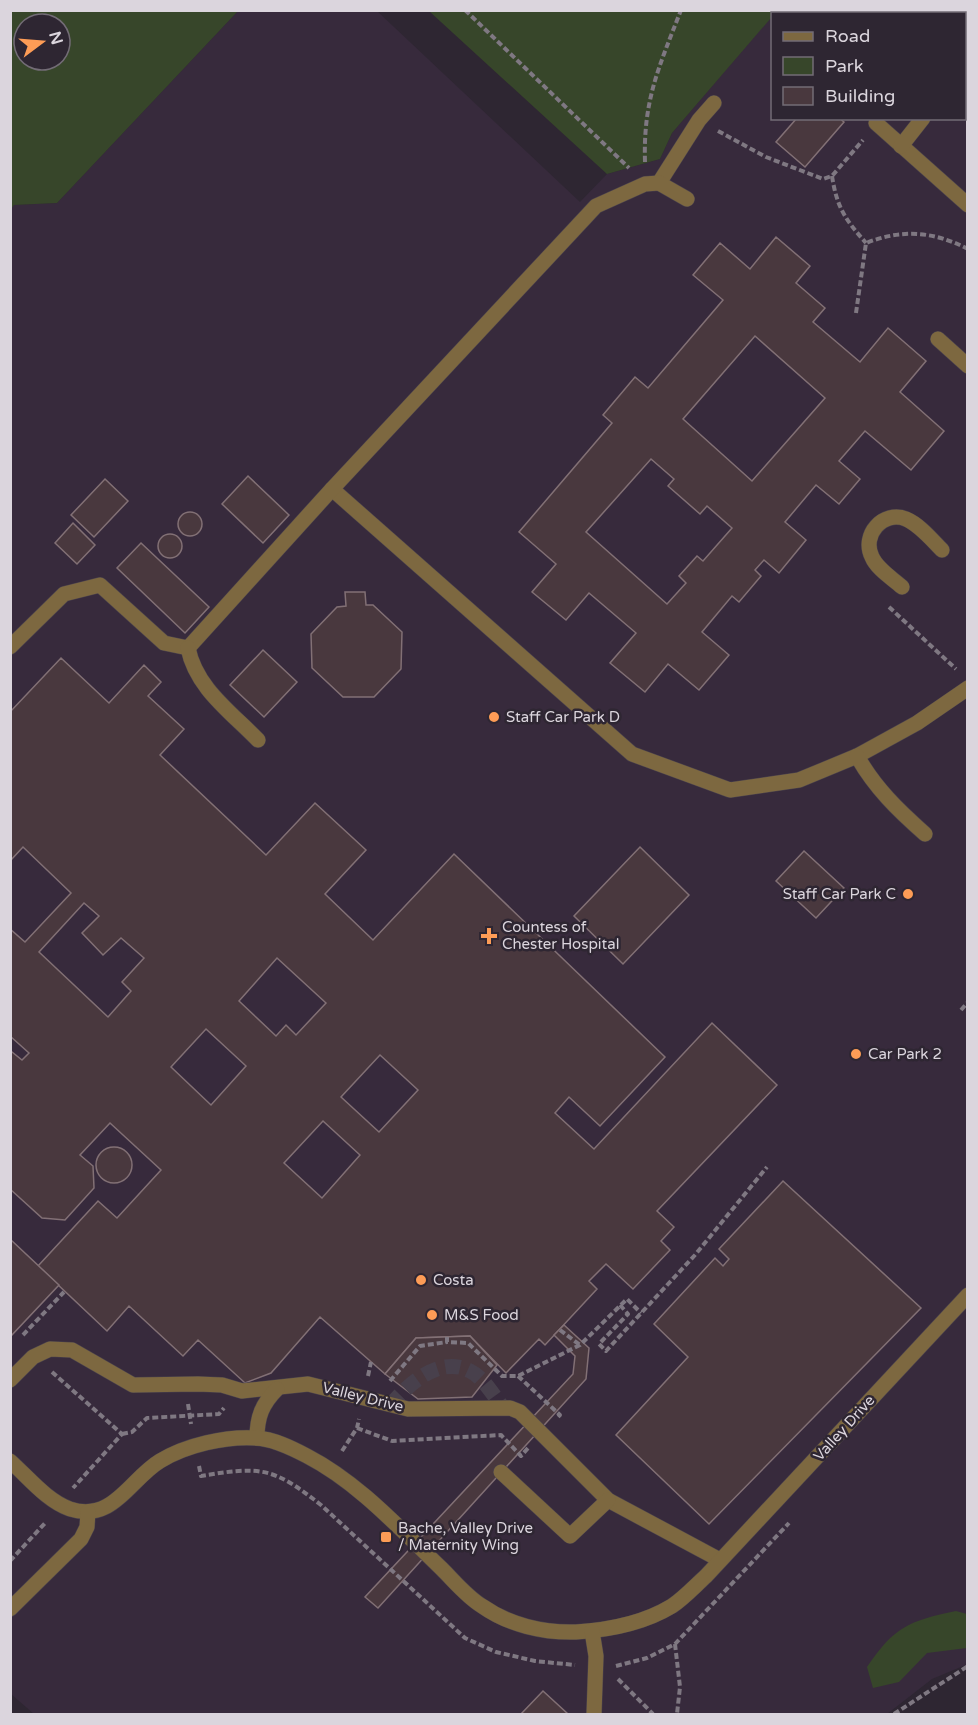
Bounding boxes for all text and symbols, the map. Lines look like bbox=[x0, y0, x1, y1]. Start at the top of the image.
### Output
north arrow bbox=[12, 12, 72, 72]
legend bbox=[771, 12, 966, 120]
text: Road bbox=[825, 25, 870, 47]
text: N bbox=[44, 29, 67, 47]
text: Park bbox=[825, 55, 864, 77]
text: Building bbox=[825, 85, 895, 107]
place label: Staff Car Park D bbox=[506, 708, 620, 726]
marker: Staff Car Park D bbox=[487, 710, 501, 724]
place label: Staff Car Park C bbox=[783, 885, 896, 903]
marker: Staff Car Park C bbox=[901, 887, 915, 901]
place label: Countess of Chester Hospital bbox=[502, 918, 619, 953]
marker: Countess of Chester Hospital bbox=[480, 927, 498, 945]
place label: Car Park 2 bbox=[868, 1045, 942, 1063]
marker: Car Park 2 bbox=[849, 1047, 863, 1061]
place label: Costa bbox=[433, 1271, 474, 1289]
marker: Costa bbox=[414, 1273, 428, 1287]
place label: M&S Food bbox=[444, 1306, 519, 1324]
marker: M&S Food bbox=[425, 1308, 439, 1322]
street label: Valley Drive bbox=[321, 1378, 405, 1416]
street label: Valley Drive bbox=[810, 1391, 878, 1465]
place label: Bache, Valley Drive / Maternity Wing bbox=[398, 1519, 533, 1554]
marker: Bache, Valley Drive / Maternity Wing bbox=[379, 1530, 393, 1544]

